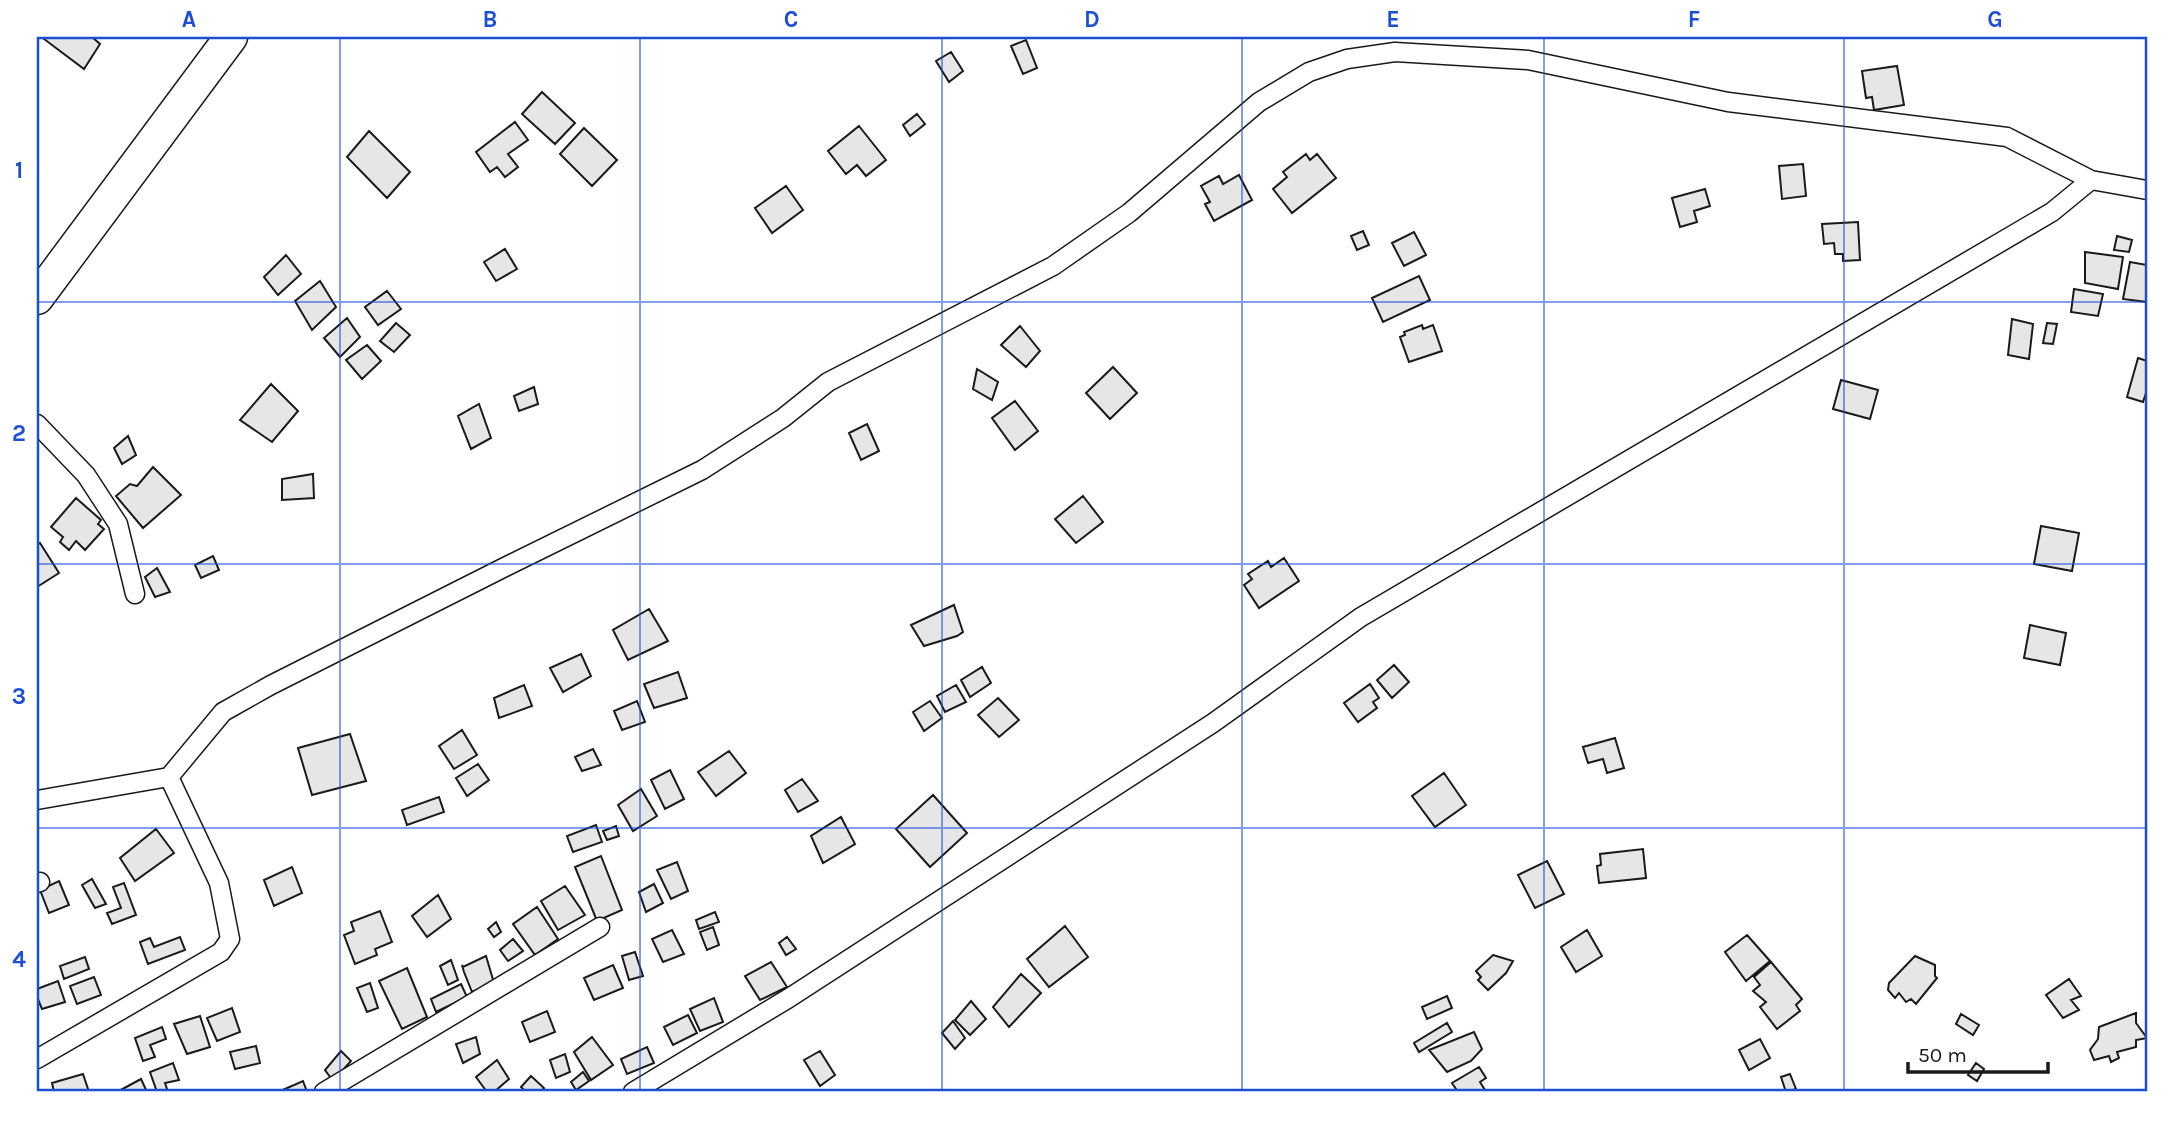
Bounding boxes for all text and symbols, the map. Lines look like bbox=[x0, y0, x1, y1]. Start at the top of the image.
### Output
text: A bbox=[182, 6, 196, 33]
text: B bbox=[483, 6, 497, 33]
text: C bbox=[784, 6, 798, 33]
text: D bbox=[1084, 6, 1100, 33]
text: E bbox=[1386, 6, 1400, 33]
text: F bbox=[1688, 6, 1700, 33]
text: G bbox=[1987, 6, 2003, 33]
text: 1 bbox=[15, 157, 23, 184]
text: 2 bbox=[12, 420, 26, 447]
text: 3 bbox=[12, 683, 26, 710]
text: 4 bbox=[12, 946, 26, 973]
scale bar bbox=[1908, 1031, 2048, 1075]
text: 50 m bbox=[1918, 1043, 1967, 1067]

